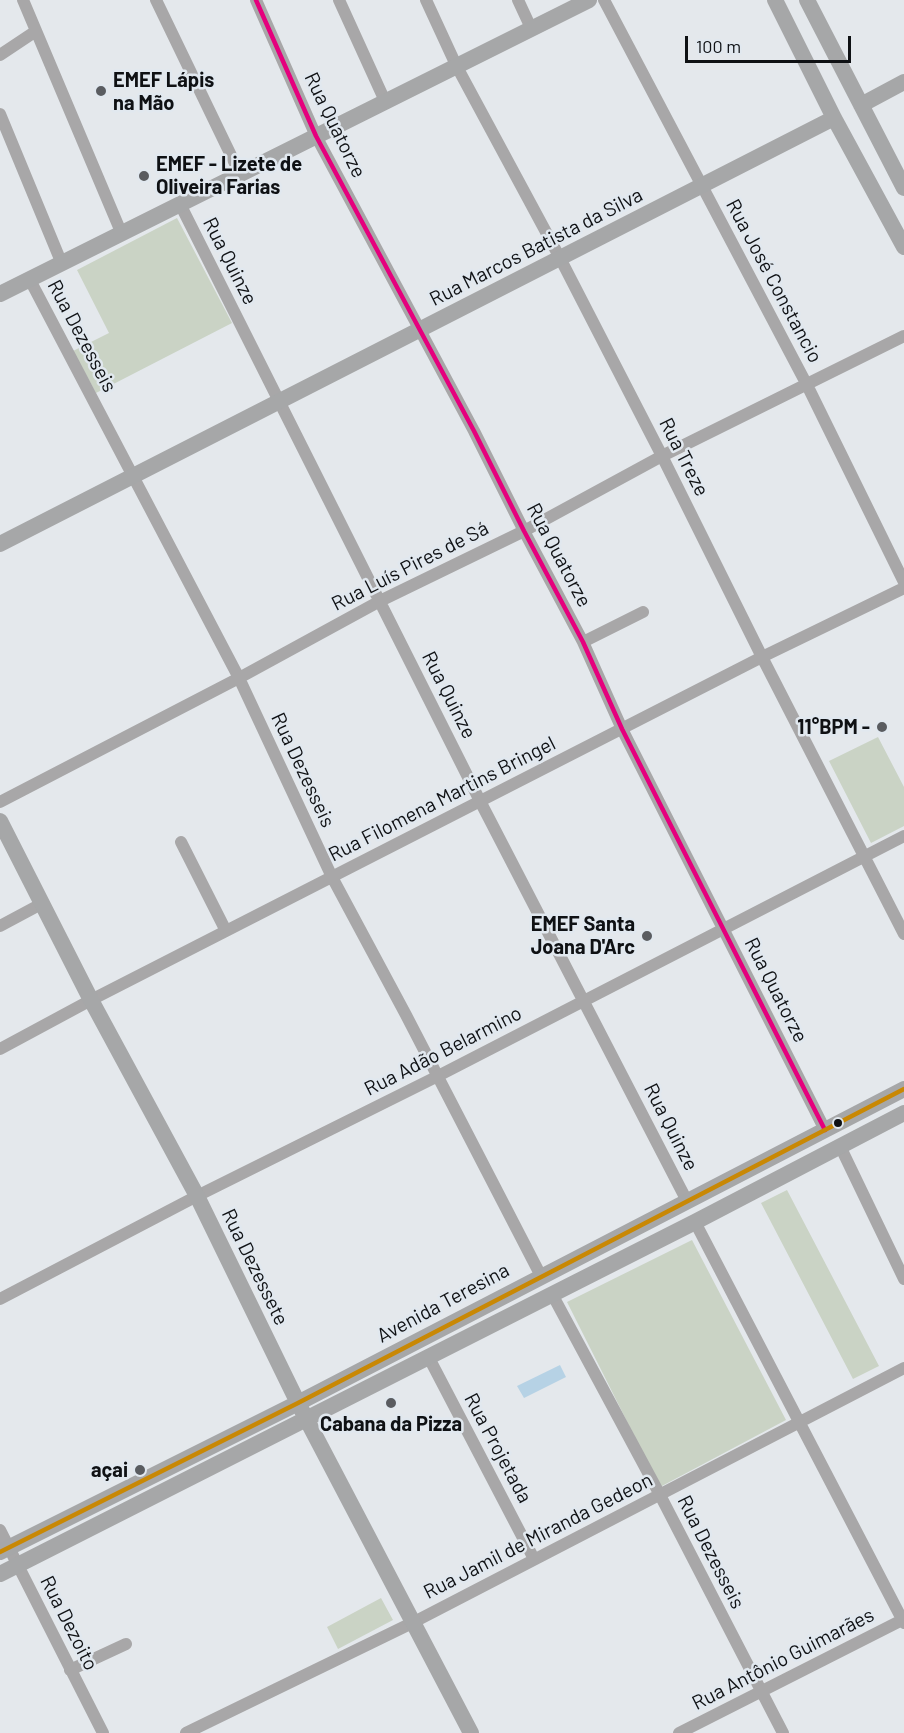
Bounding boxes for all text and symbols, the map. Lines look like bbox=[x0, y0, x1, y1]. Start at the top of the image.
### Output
scale bar bbox=[688, 24, 854, 62]
text: 100 m bbox=[696, 35, 741, 57]
place label: EMEF Lápis na Mão bbox=[113, 68, 214, 115]
street label: Rua Quatorze bbox=[299, 68, 371, 182]
marker: EMEF Lápis na Mão bbox=[94, 84, 108, 98]
place label: EMEF - Lizete de Oliveira Farias bbox=[156, 152, 302, 199]
marker: EMEF - Lizete de Oliveira Farias bbox=[137, 169, 151, 183]
street label: Rua Marcos Batista da Silva bbox=[426, 183, 646, 311]
street label: Rua José Constancio bbox=[721, 195, 827, 367]
street label: Rua Quinze bbox=[198, 213, 262, 309]
street label: Rua Dezesseis bbox=[42, 276, 122, 396]
street label: Rua Treze bbox=[654, 414, 714, 500]
street label: Rua Quatorze bbox=[522, 499, 596, 611]
street label: Rua Luís Pires de Sá bbox=[328, 516, 492, 616]
street label: Rua Quinze bbox=[417, 647, 481, 743]
street label: Rua Dezesseis bbox=[266, 709, 340, 831]
place label: 11°BPM - bbox=[797, 715, 870, 739]
marker: 11°BPM - bbox=[875, 720, 889, 734]
street label: Rua Filomena Martins Bringel bbox=[324, 731, 560, 867]
place label: EMEF Santa Joana D'Arc bbox=[531, 912, 635, 959]
marker: EMEF Santa Joana D'Arc bbox=[640, 929, 654, 943]
street label: Rua Quatorze bbox=[739, 934, 813, 1046]
street label: Rua Adão Belarmino bbox=[360, 1001, 526, 1101]
street label: Rua Quinze bbox=[639, 1079, 703, 1175]
unlabelled marker bbox=[832, 1117, 844, 1129]
street label: Rua Dezessete bbox=[216, 1205, 294, 1329]
street label: Avenida Teresina bbox=[373, 1258, 513, 1348]
street label: Rua Projetada bbox=[459, 1389, 537, 1507]
marker: Cabana da Pizza bbox=[384, 1396, 398, 1410]
place label: Cabana da Pizza bbox=[320, 1412, 462, 1436]
place label: açai bbox=[91, 1458, 128, 1482]
marker: açai bbox=[133, 1463, 147, 1477]
street label: Rua Jamil de Miranda Gedeon bbox=[420, 1468, 656, 1604]
street label: Rua Dezesseis bbox=[672, 1491, 750, 1613]
street label: Rua Dezoito bbox=[35, 1572, 103, 1674]
street label: Rua Antônio Guimarães bbox=[688, 1603, 878, 1715]

